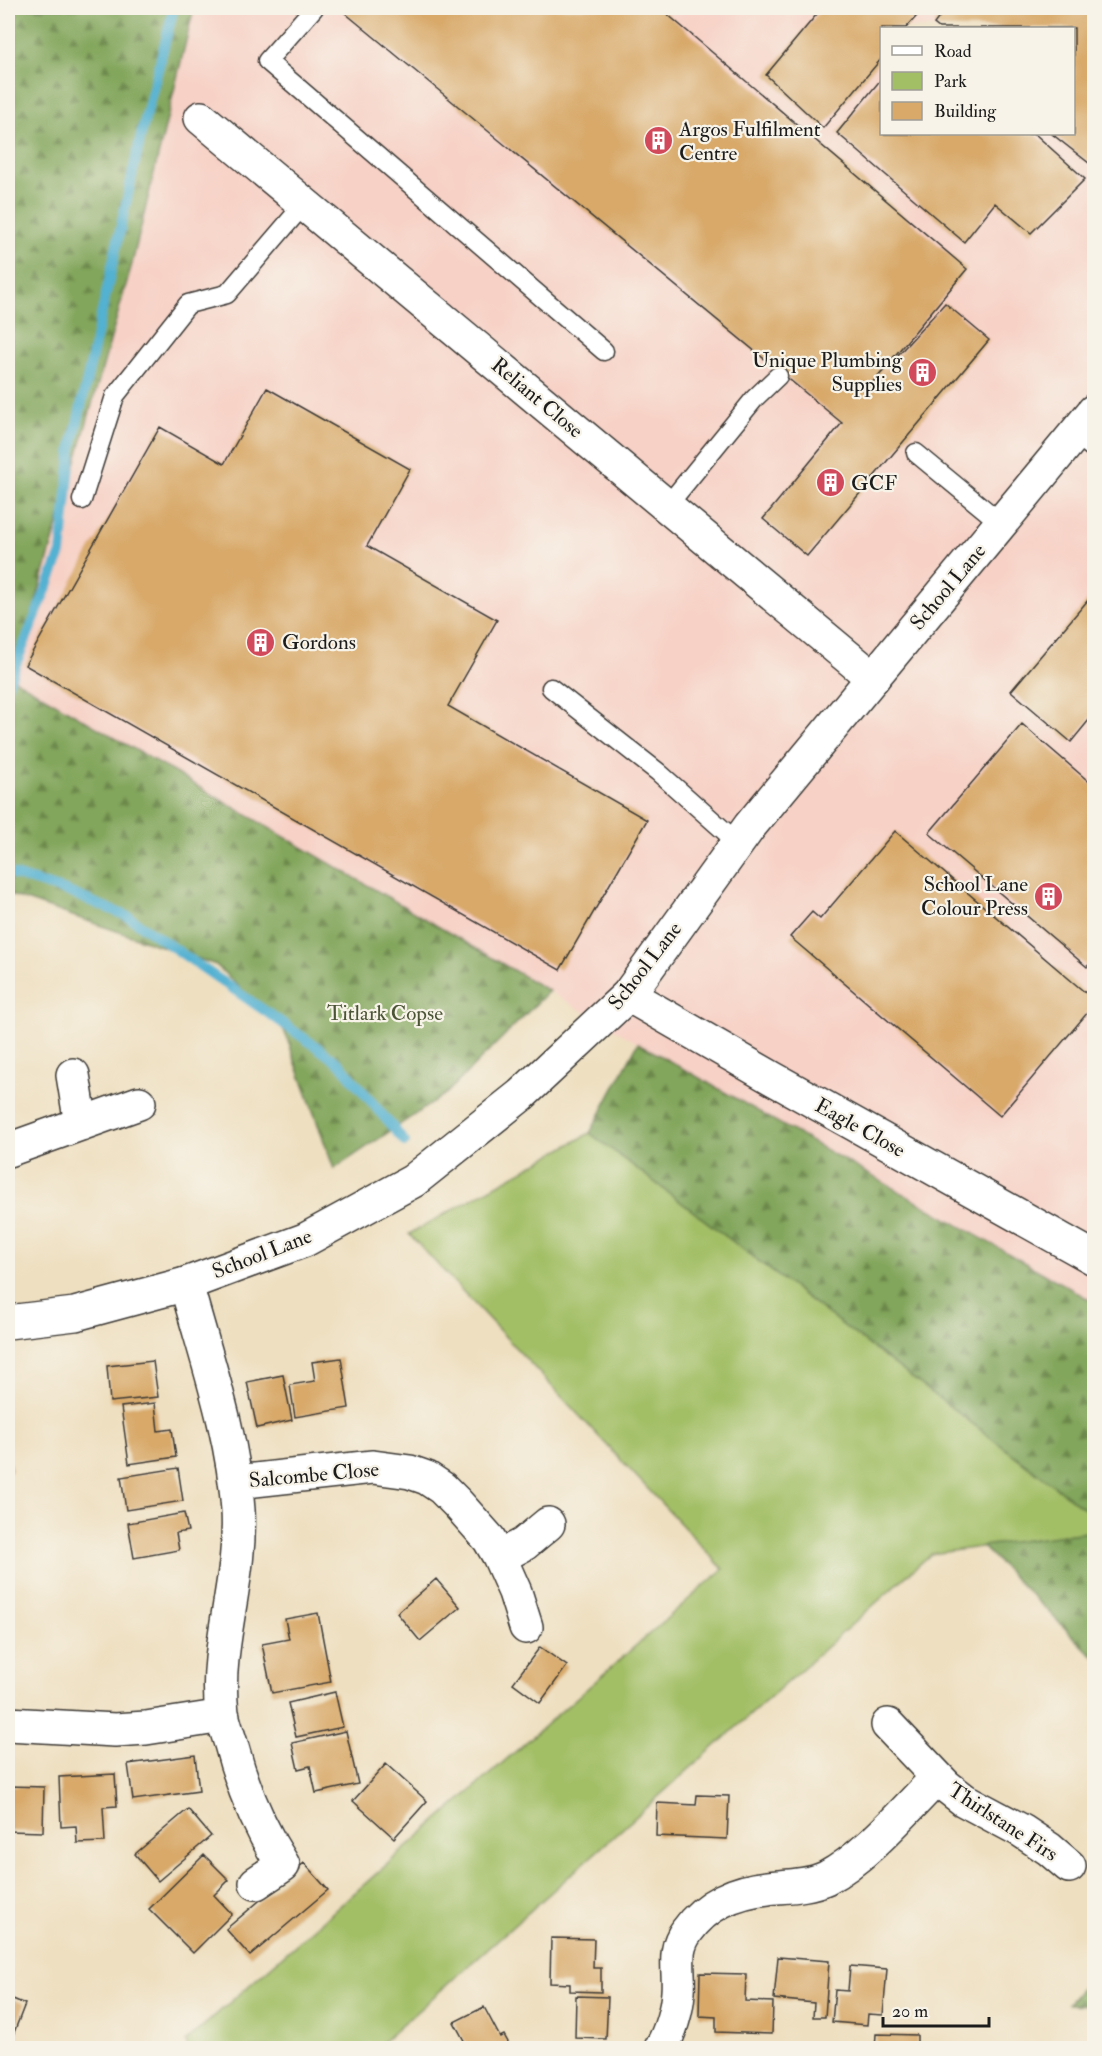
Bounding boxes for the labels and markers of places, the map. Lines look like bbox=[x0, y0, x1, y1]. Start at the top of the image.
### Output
place label: Argos Fulfilment Centre bbox=[678, 116, 821, 167]
building icon: Argos Fulfilment Centre bbox=[642, 125, 674, 157]
place label: Unique Plumbing Supplies bbox=[752, 347, 903, 398]
building icon: Unique Plumbing Supplies bbox=[907, 356, 939, 388]
building icon: GCF bbox=[814, 467, 846, 499]
place label: GCF bbox=[851, 470, 897, 497]
building icon: Gordons bbox=[245, 626, 277, 658]
place label: Gordons bbox=[282, 629, 356, 656]
place label: School Lane Colour Press bbox=[921, 871, 1028, 922]
building icon: School Lane Colour Press bbox=[1033, 880, 1065, 912]

